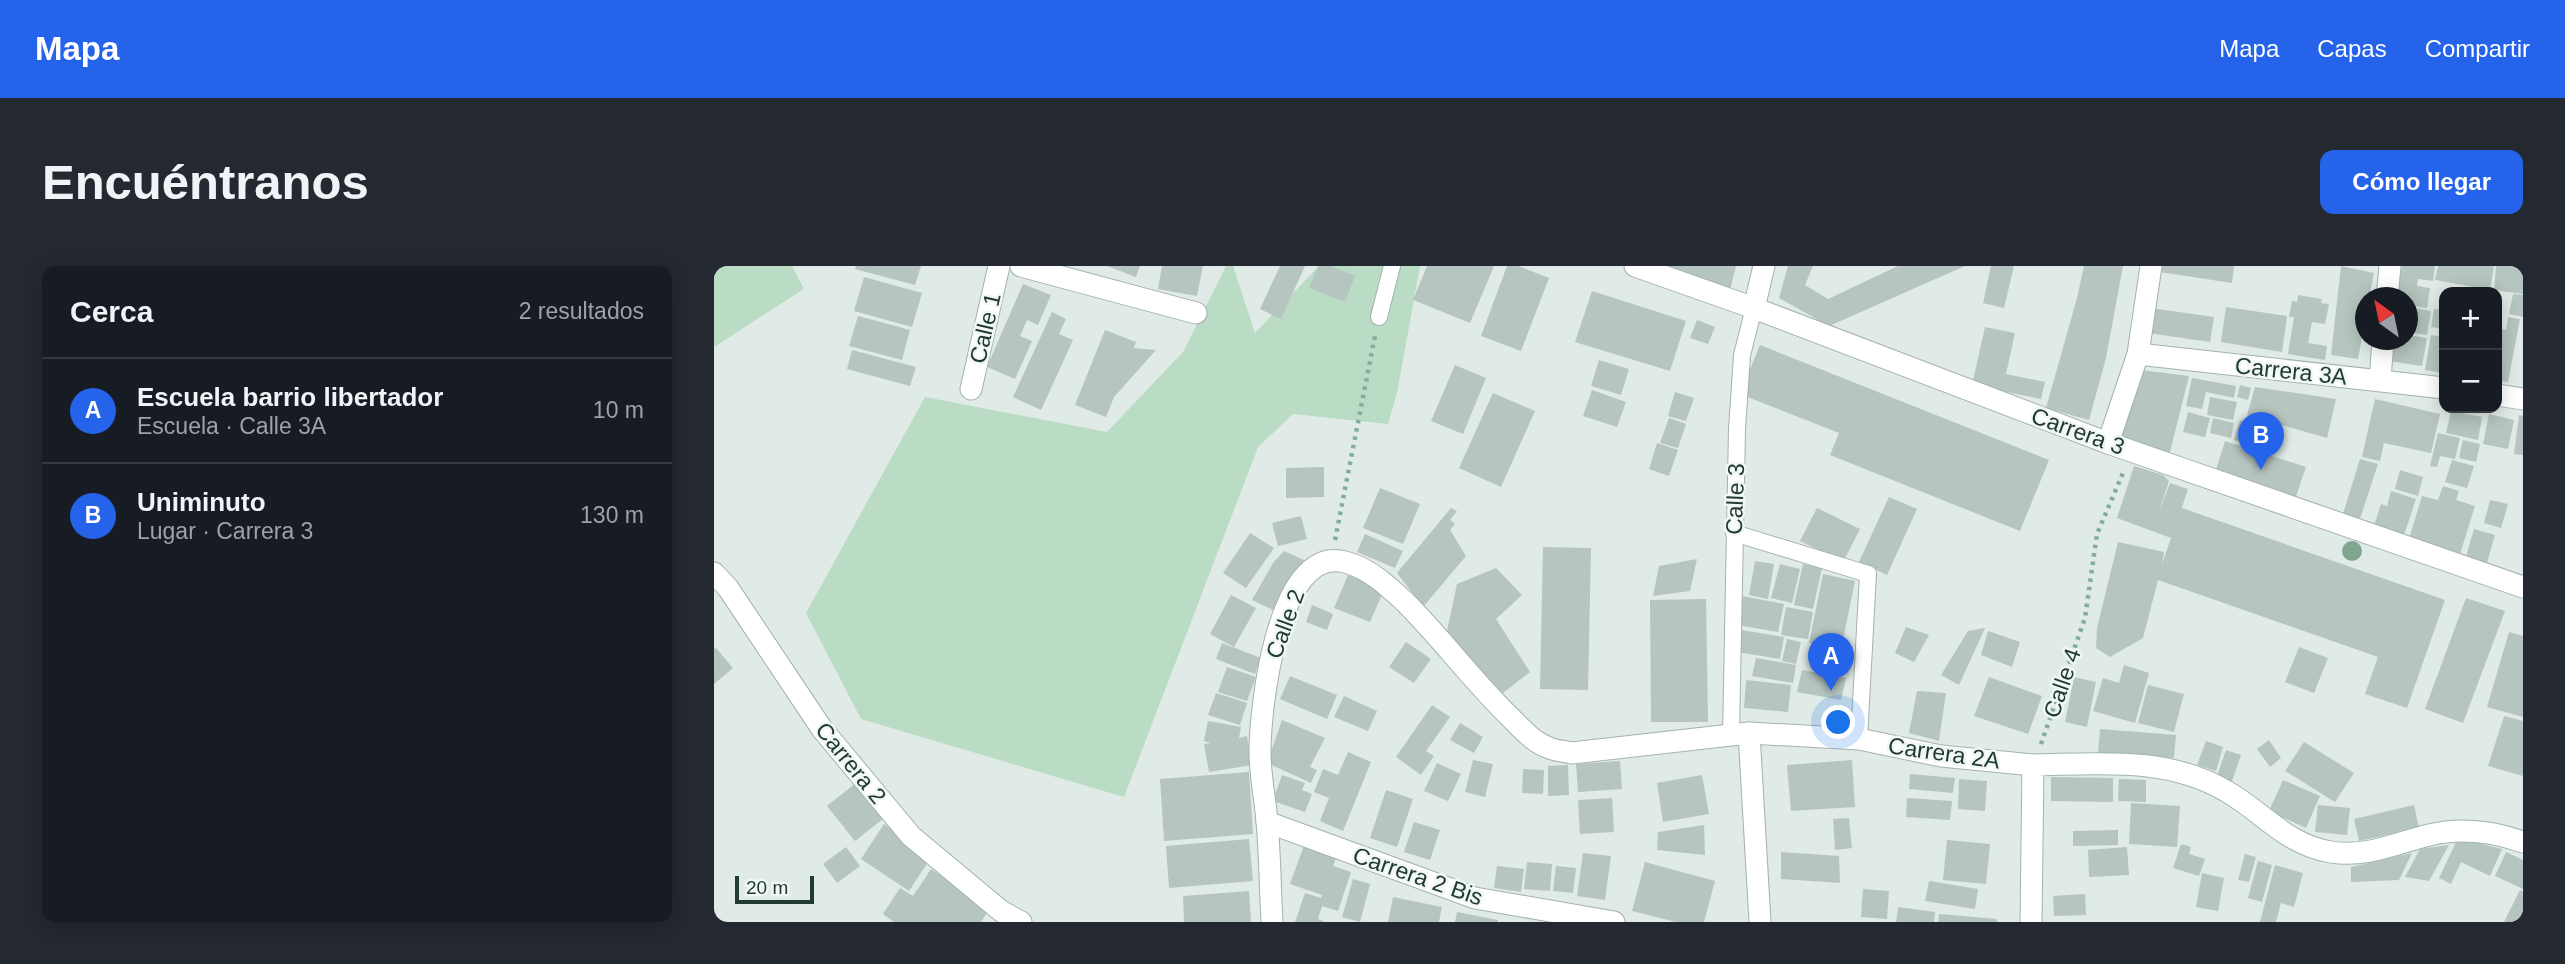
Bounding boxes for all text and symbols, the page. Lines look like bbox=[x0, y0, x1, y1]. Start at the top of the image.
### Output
text: Mapa bbox=[35, 30, 119, 67]
text: Mapa bbox=[2219, 35, 2279, 62]
text: Capas bbox=[2317, 35, 2387, 62]
text: Compartir bbox=[2425, 35, 2530, 62]
button: Cómo llegar bbox=[2320, 150, 2523, 214]
text: Encuéntranos bbox=[42, 155, 369, 209]
north arrow bbox=[2355, 287, 2418, 350]
map controls bbox=[2439, 287, 2502, 413]
button: + bbox=[2439, 287, 2502, 350]
street label: Calle 1 bbox=[964, 290, 1006, 366]
text: Cerca bbox=[70, 295, 153, 328]
text: 2 resultados bbox=[519, 298, 644, 324]
button: − bbox=[2439, 350, 2502, 413]
street label: Carrera 3A bbox=[2234, 352, 2349, 390]
text: Escuela barrio libertador bbox=[137, 382, 443, 412]
text: A bbox=[85, 397, 101, 423]
text: 10 m bbox=[593, 397, 644, 423]
street label: Carrera 3 bbox=[2028, 402, 2128, 460]
pin: B bbox=[2238, 412, 2284, 470]
text: Escuela · Calle 3A bbox=[137, 413, 326, 439]
street label: Calle 3 bbox=[1721, 463, 1749, 535]
text: Uniminuto bbox=[137, 487, 266, 517]
text: B bbox=[85, 502, 101, 528]
text: 130 m bbox=[580, 502, 644, 528]
text: Lugar · Carrera 3 bbox=[137, 518, 313, 544]
street label: Calle 2 bbox=[1261, 586, 1309, 662]
pin: A bbox=[1808, 633, 1854, 691]
street label: Calle 4 bbox=[2038, 645, 2086, 721]
your location bbox=[1821, 705, 1855, 739]
street label: Carrera 2 bbox=[810, 717, 892, 809]
street label: Carrera 2A bbox=[1886, 732, 2002, 774]
street label: Carrera 2 Bis bbox=[1350, 842, 1486, 910]
scale bar bbox=[735, 873, 814, 905]
text: 20 m bbox=[746, 877, 788, 898]

